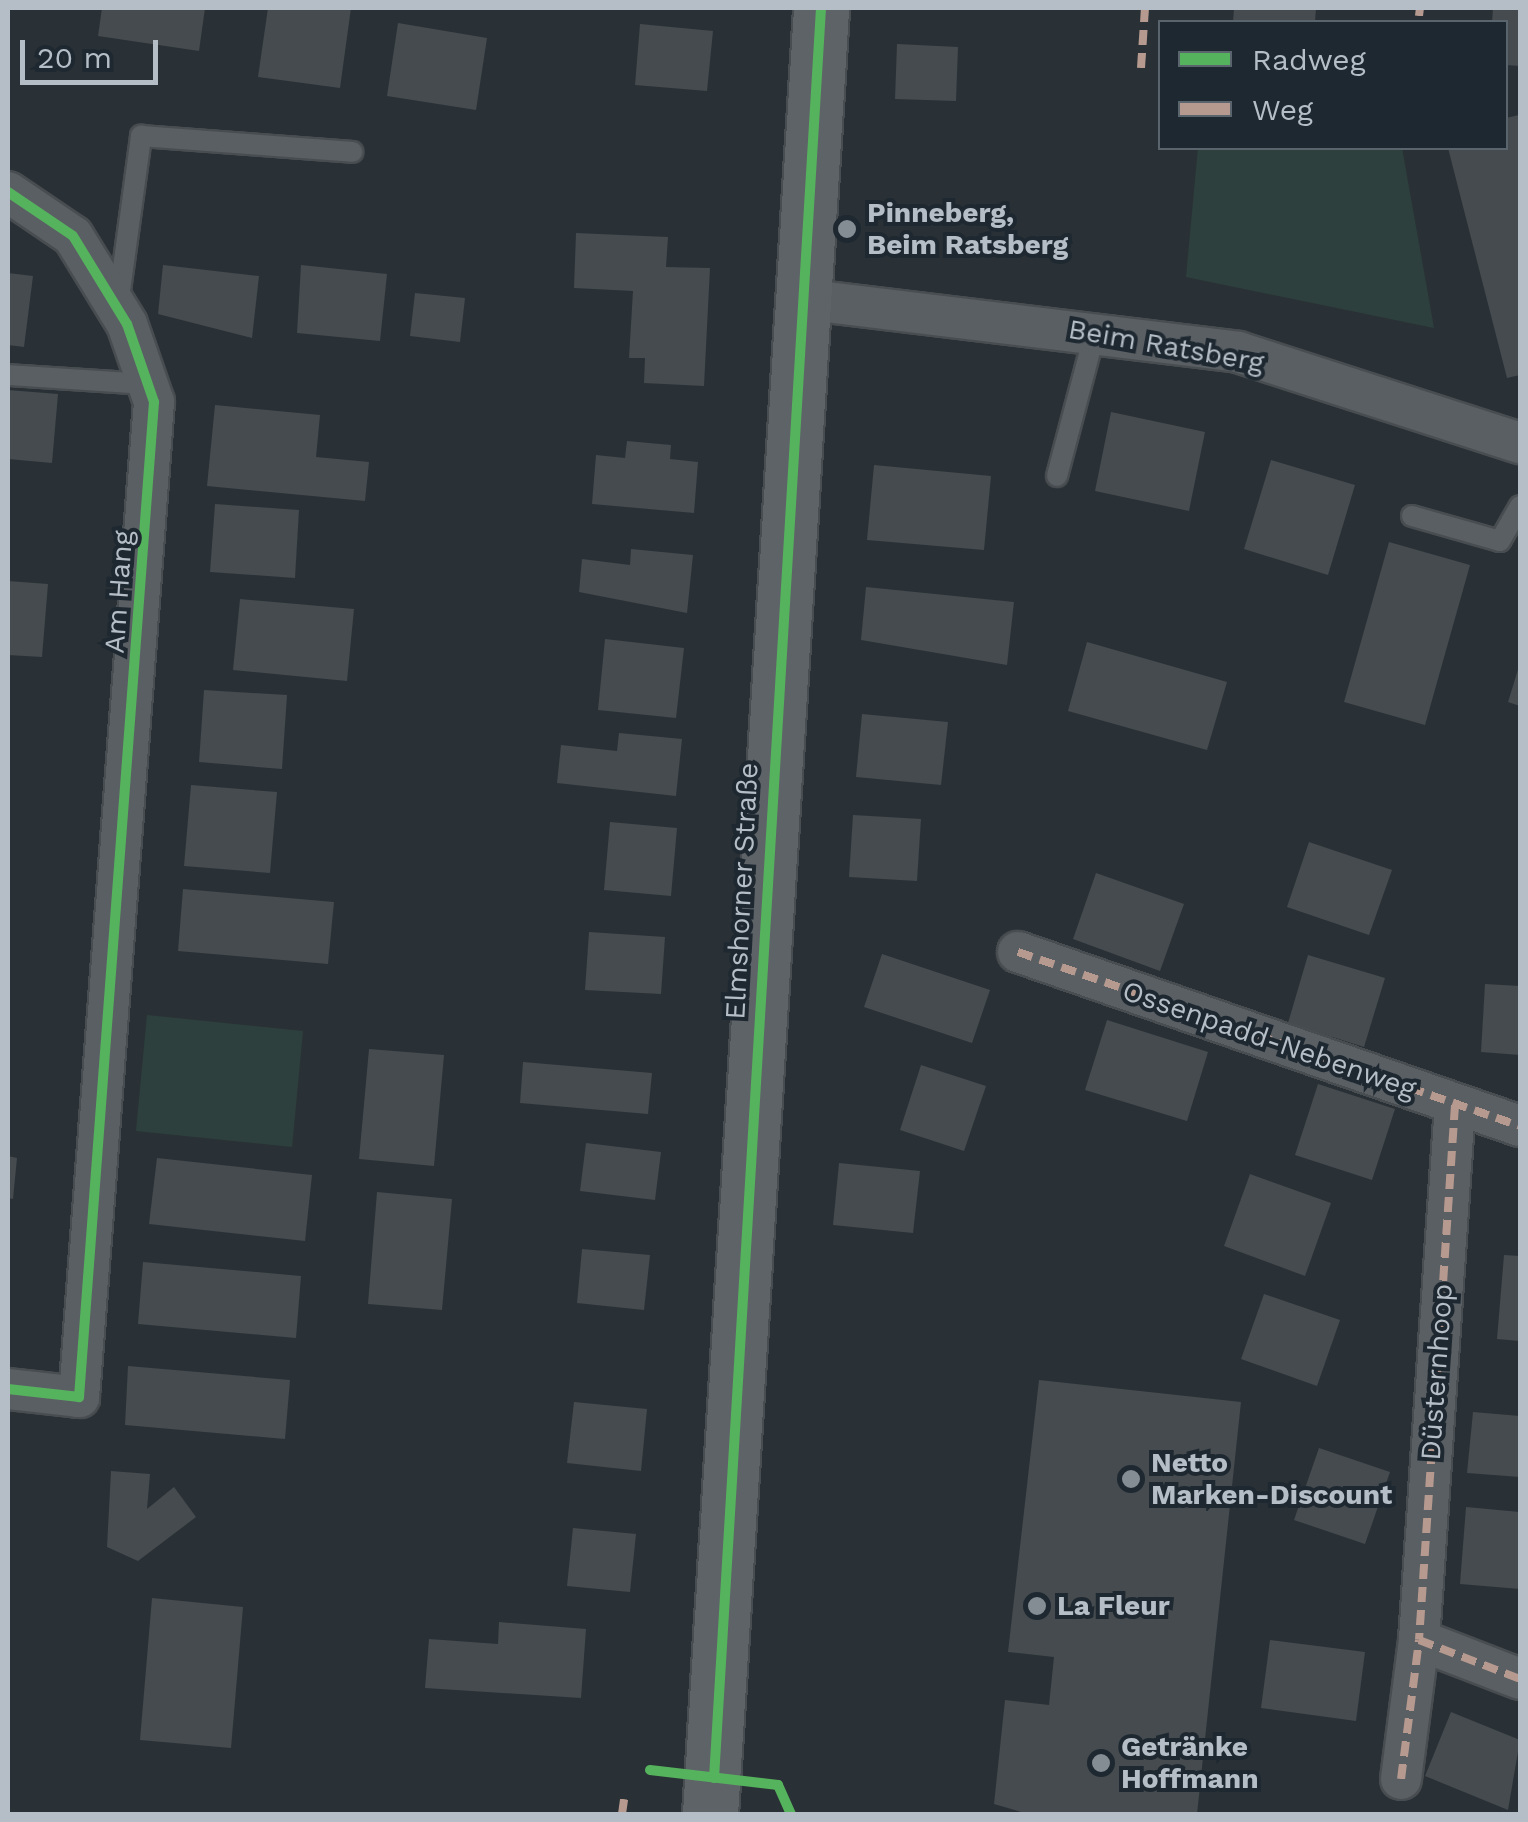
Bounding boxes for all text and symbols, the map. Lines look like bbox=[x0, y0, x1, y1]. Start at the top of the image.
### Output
scale bar bbox=[25, 20, 162, 82]
legend bbox=[1158, 20, 1508, 150]
text: 20 m bbox=[37, 40, 112, 75]
text: Radweg bbox=[1252, 42, 1366, 77]
text: Weg bbox=[1252, 92, 1313, 127]
place label: Pinneberg, Beim Ratsberg bbox=[867, 196, 1068, 262]
marker: Pinneberg, Beim Ratsberg bbox=[836, 218, 858, 240]
street label: Beim Ratsberg bbox=[1066, 312, 1266, 380]
street label: Am Hang bbox=[98, 529, 140, 655]
street label: Elmshorner Straße bbox=[718, 761, 766, 1021]
street label: Ossenpadd-Nebenweg bbox=[1118, 974, 1420, 1106]
street label: Düsternhoop bbox=[1414, 1282, 1460, 1462]
place label: Netto Marken-Discount bbox=[1151, 1446, 1392, 1512]
marker: Netto Marken-Discount bbox=[1120, 1468, 1142, 1490]
place label: La Fleur bbox=[1057, 1589, 1170, 1623]
marker: La Fleur bbox=[1026, 1595, 1048, 1617]
place label: Getränke Hoffmann bbox=[1121, 1730, 1259, 1796]
marker: Getränke Hoffmann bbox=[1090, 1752, 1112, 1774]

